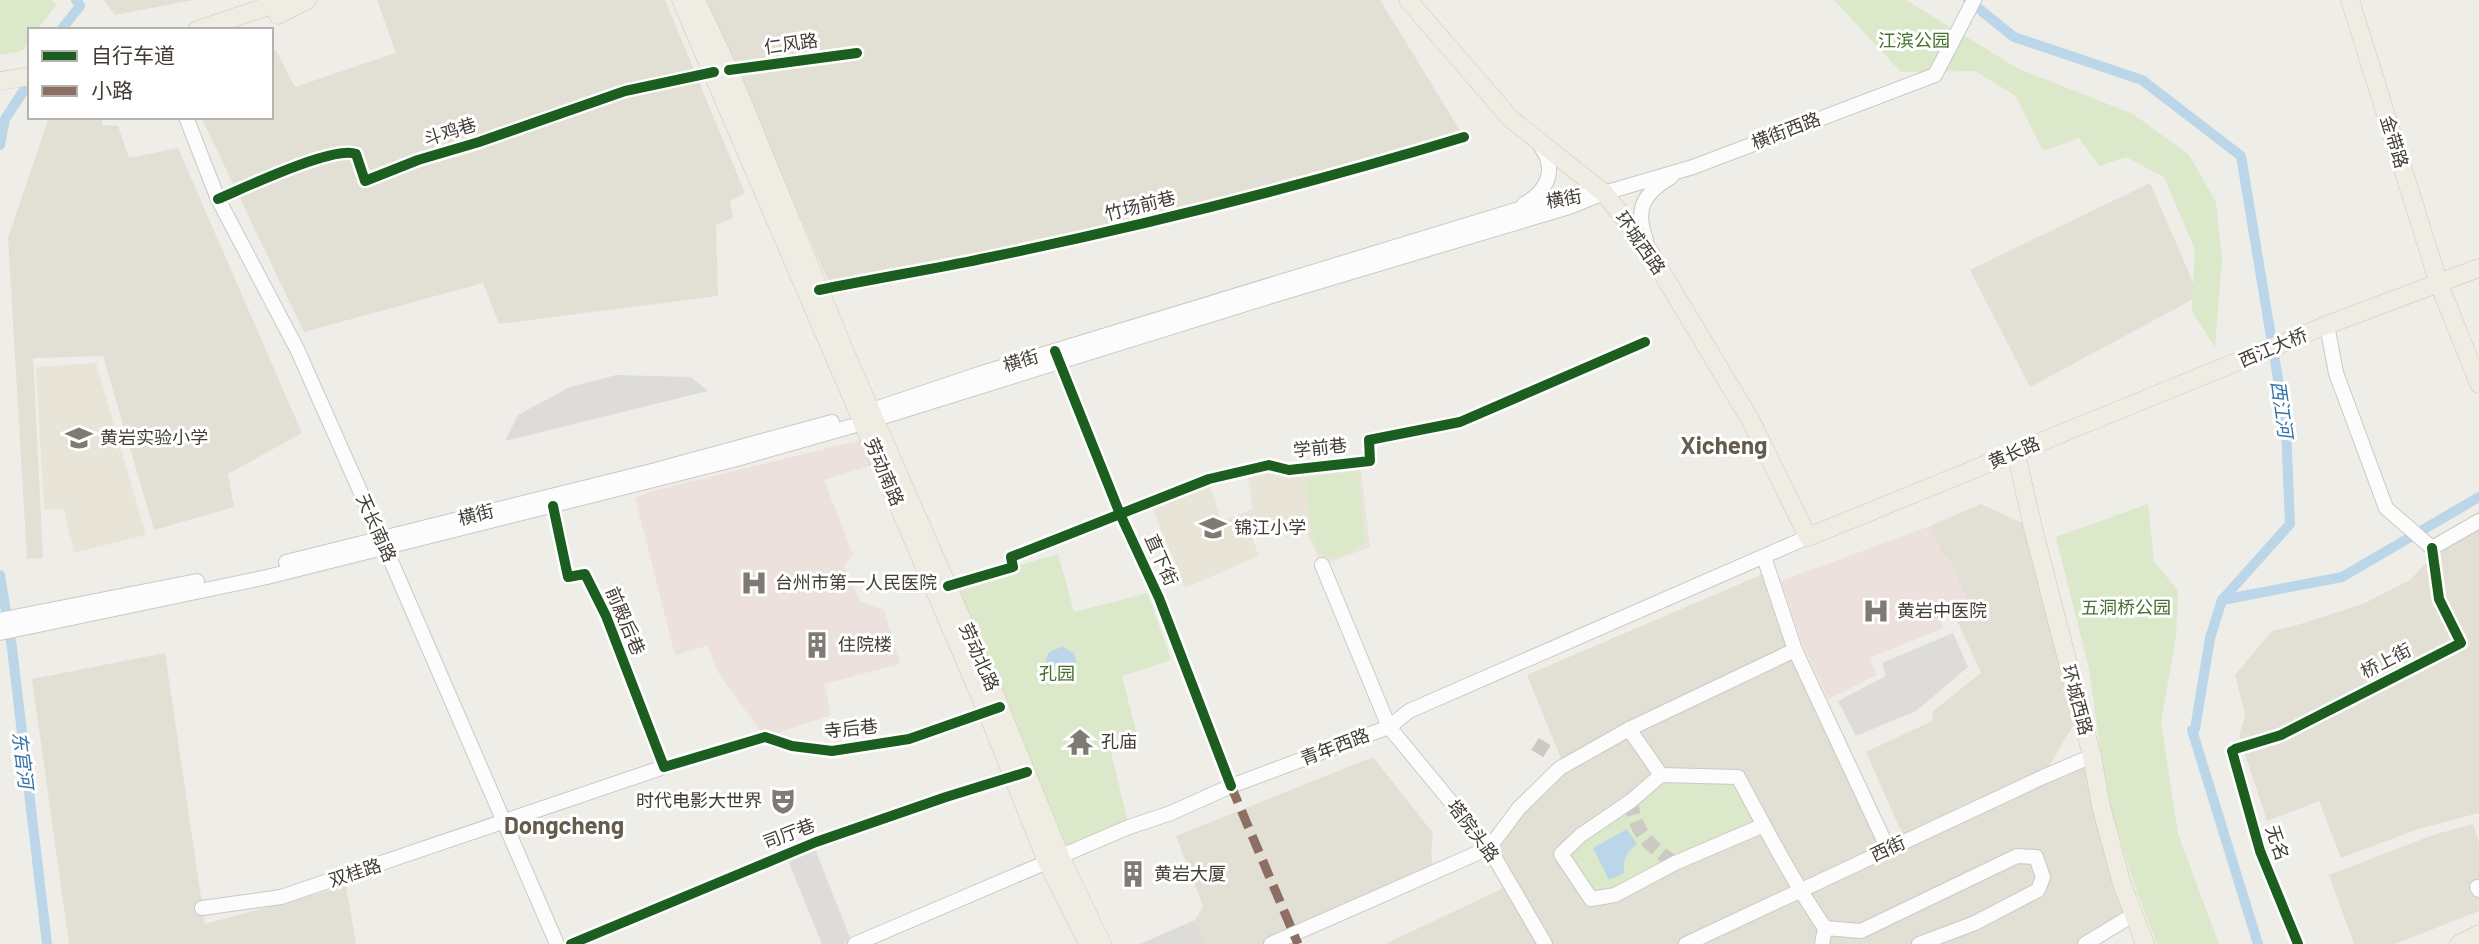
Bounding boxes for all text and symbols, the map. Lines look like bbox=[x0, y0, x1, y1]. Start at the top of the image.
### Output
legend bbox=[28, 28, 273, 119]
street label: 仁风路 bbox=[763, 28, 819, 58]
park label: 江滨公园 bbox=[1878, 29, 1950, 51]
text: 自行车道 bbox=[91, 42, 175, 67]
text: 小路 bbox=[91, 77, 133, 102]
street label: 横街西路 bbox=[1748, 107, 1823, 153]
street label: 斗鸡巷 bbox=[421, 113, 479, 149]
street label: 金带路 bbox=[2377, 113, 2413, 171]
street label: 横街 bbox=[1544, 184, 1583, 212]
street label: 竹场前巷 bbox=[1102, 186, 1177, 224]
street label: 环城西路 bbox=[1611, 207, 1670, 278]
street label: 西江大桥 bbox=[2235, 323, 2310, 371]
street label: 横街 bbox=[1000, 344, 1041, 376]
water label: 西江河 bbox=[2267, 379, 2298, 443]
school or university icon: 黄岩实验小学 bbox=[64, 423, 94, 453]
place label: 黄岩实验小学 bbox=[100, 426, 208, 448]
district label: Xicheng bbox=[1681, 430, 1767, 459]
street label: 黄长路 bbox=[1984, 431, 2043, 473]
street label: 学前巷 bbox=[1292, 433, 1348, 461]
street label: 劳动南路 bbox=[861, 434, 909, 509]
street label: 天长南路 bbox=[352, 490, 402, 565]
street label: 横街 bbox=[456, 499, 496, 529]
school or university icon: 锦江小学 bbox=[1198, 513, 1228, 543]
place label: 锦江小学 bbox=[1234, 516, 1306, 538]
street label: 直下街 bbox=[1141, 530, 1183, 589]
hospital icon: 台州市第一人民医院 bbox=[739, 568, 769, 598]
place label: 台州市第一人民医院 bbox=[775, 571, 937, 593]
street label: 前殿后巷 bbox=[602, 583, 650, 658]
hospital icon: 黄岩中医院 bbox=[1861, 596, 1891, 626]
park label: 五洞桥公园 bbox=[2081, 596, 2171, 618]
place label: 黄岩中医院 bbox=[1897, 599, 1987, 621]
street label: 劳动北路 bbox=[955, 619, 1005, 694]
building icon: 住院楼 bbox=[802, 630, 832, 660]
place label: 住院楼 bbox=[838, 633, 892, 655]
street label: 桥上街 bbox=[2356, 638, 2415, 682]
park label: 孔园 bbox=[1039, 662, 1075, 684]
street label: 环城西路 bbox=[2058, 662, 2098, 737]
street label: 寺后巷 bbox=[823, 714, 879, 742]
street label: 青年西路 bbox=[1297, 723, 1372, 769]
temple icon: 孔庙 bbox=[1065, 727, 1095, 757]
water label: 东官河 bbox=[9, 730, 39, 794]
place label: 孔庙 bbox=[1101, 730, 1137, 752]
theatre icon: 时代电影大世界 bbox=[768, 786, 798, 816]
place label: 时代电影大世界 bbox=[636, 789, 762, 811]
street label: 塔院头路 bbox=[1443, 795, 1504, 866]
district label: Dongcheng bbox=[504, 810, 624, 839]
street label: 司厅巷 bbox=[759, 813, 818, 853]
street label: 无名 bbox=[2262, 822, 2294, 863]
street label: 西街 bbox=[1867, 831, 1909, 866]
street label: 双桂路 bbox=[326, 853, 384, 891]
building icon: 黄岩大厦 bbox=[1118, 859, 1148, 889]
place label: 黄岩大厦 bbox=[1154, 862, 1226, 884]

